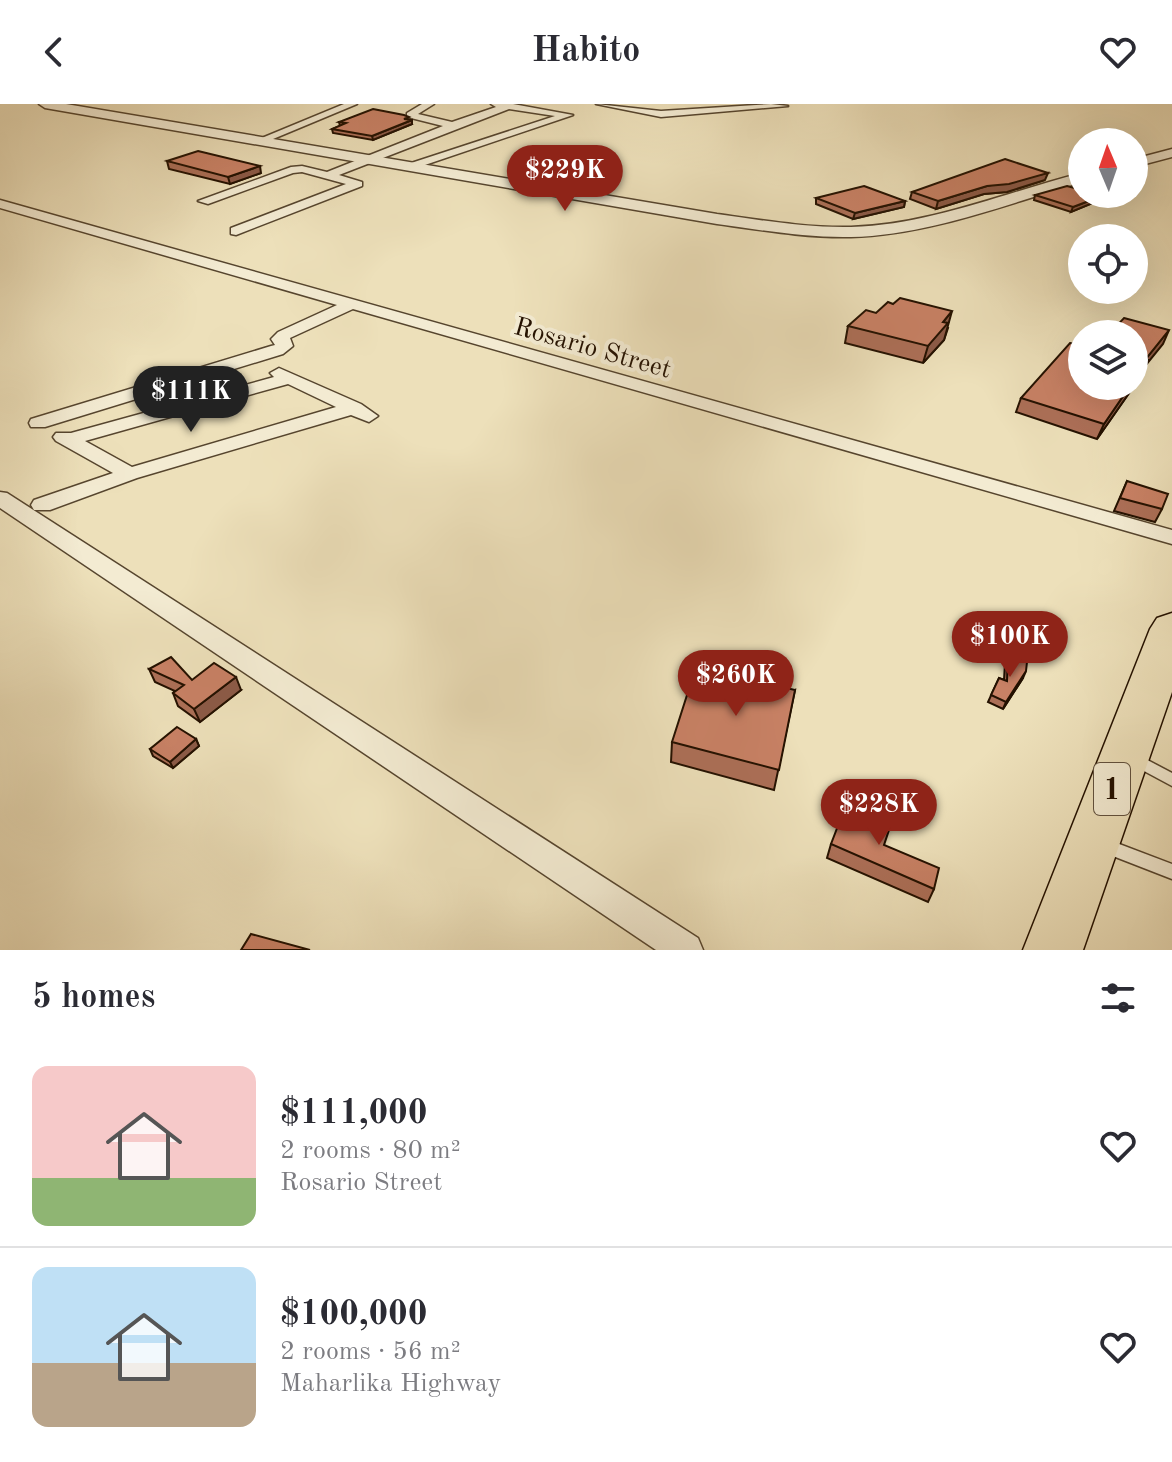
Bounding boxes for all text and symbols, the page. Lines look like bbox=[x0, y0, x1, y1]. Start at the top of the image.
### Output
icon: back bbox=[32, 30, 76, 74]
icon: heart bbox=[1096, 30, 1140, 74]
text: Habito bbox=[532, 34, 640, 70]
north arrow bbox=[1068, 128, 1148, 208]
map controls bbox=[1068, 128, 1148, 400]
pin: $229K bbox=[509, 145, 621, 213]
text: $229K bbox=[525, 158, 605, 184]
button: locate bbox=[1068, 224, 1148, 304]
street label: Rosario Street bbox=[511, 314, 674, 384]
button: layers bbox=[1068, 320, 1148, 400]
pin: $111K bbox=[135, 366, 247, 434]
text: $111K bbox=[151, 379, 231, 405]
pin: $100K bbox=[954, 611, 1066, 679]
text: $100K bbox=[970, 624, 1050, 650]
pin: $260K bbox=[680, 650, 792, 718]
text: $260K bbox=[696, 663, 776, 689]
road number: 1 bbox=[1094, 763, 1130, 815]
pin: $228K bbox=[823, 779, 935, 847]
text: $228K bbox=[839, 792, 919, 818]
icon: filters bbox=[1096, 976, 1140, 1020]
text: 5 homes bbox=[32, 981, 155, 1015]
text: $111,000 bbox=[280, 1097, 428, 1131]
icon: home bbox=[96, 1098, 192, 1194]
icon: heart bbox=[1096, 1124, 1140, 1168]
text: 2 rooms · 80 m² bbox=[280, 1138, 461, 1164]
text: Rosario Street bbox=[280, 1170, 442, 1196]
text: $100,000 bbox=[280, 1298, 428, 1332]
icon: home bbox=[96, 1299, 192, 1395]
icon: heart bbox=[1096, 1325, 1140, 1369]
text: 2 rooms · 56 m² bbox=[280, 1339, 461, 1365]
text: Maharlika Highway bbox=[280, 1371, 501, 1397]

